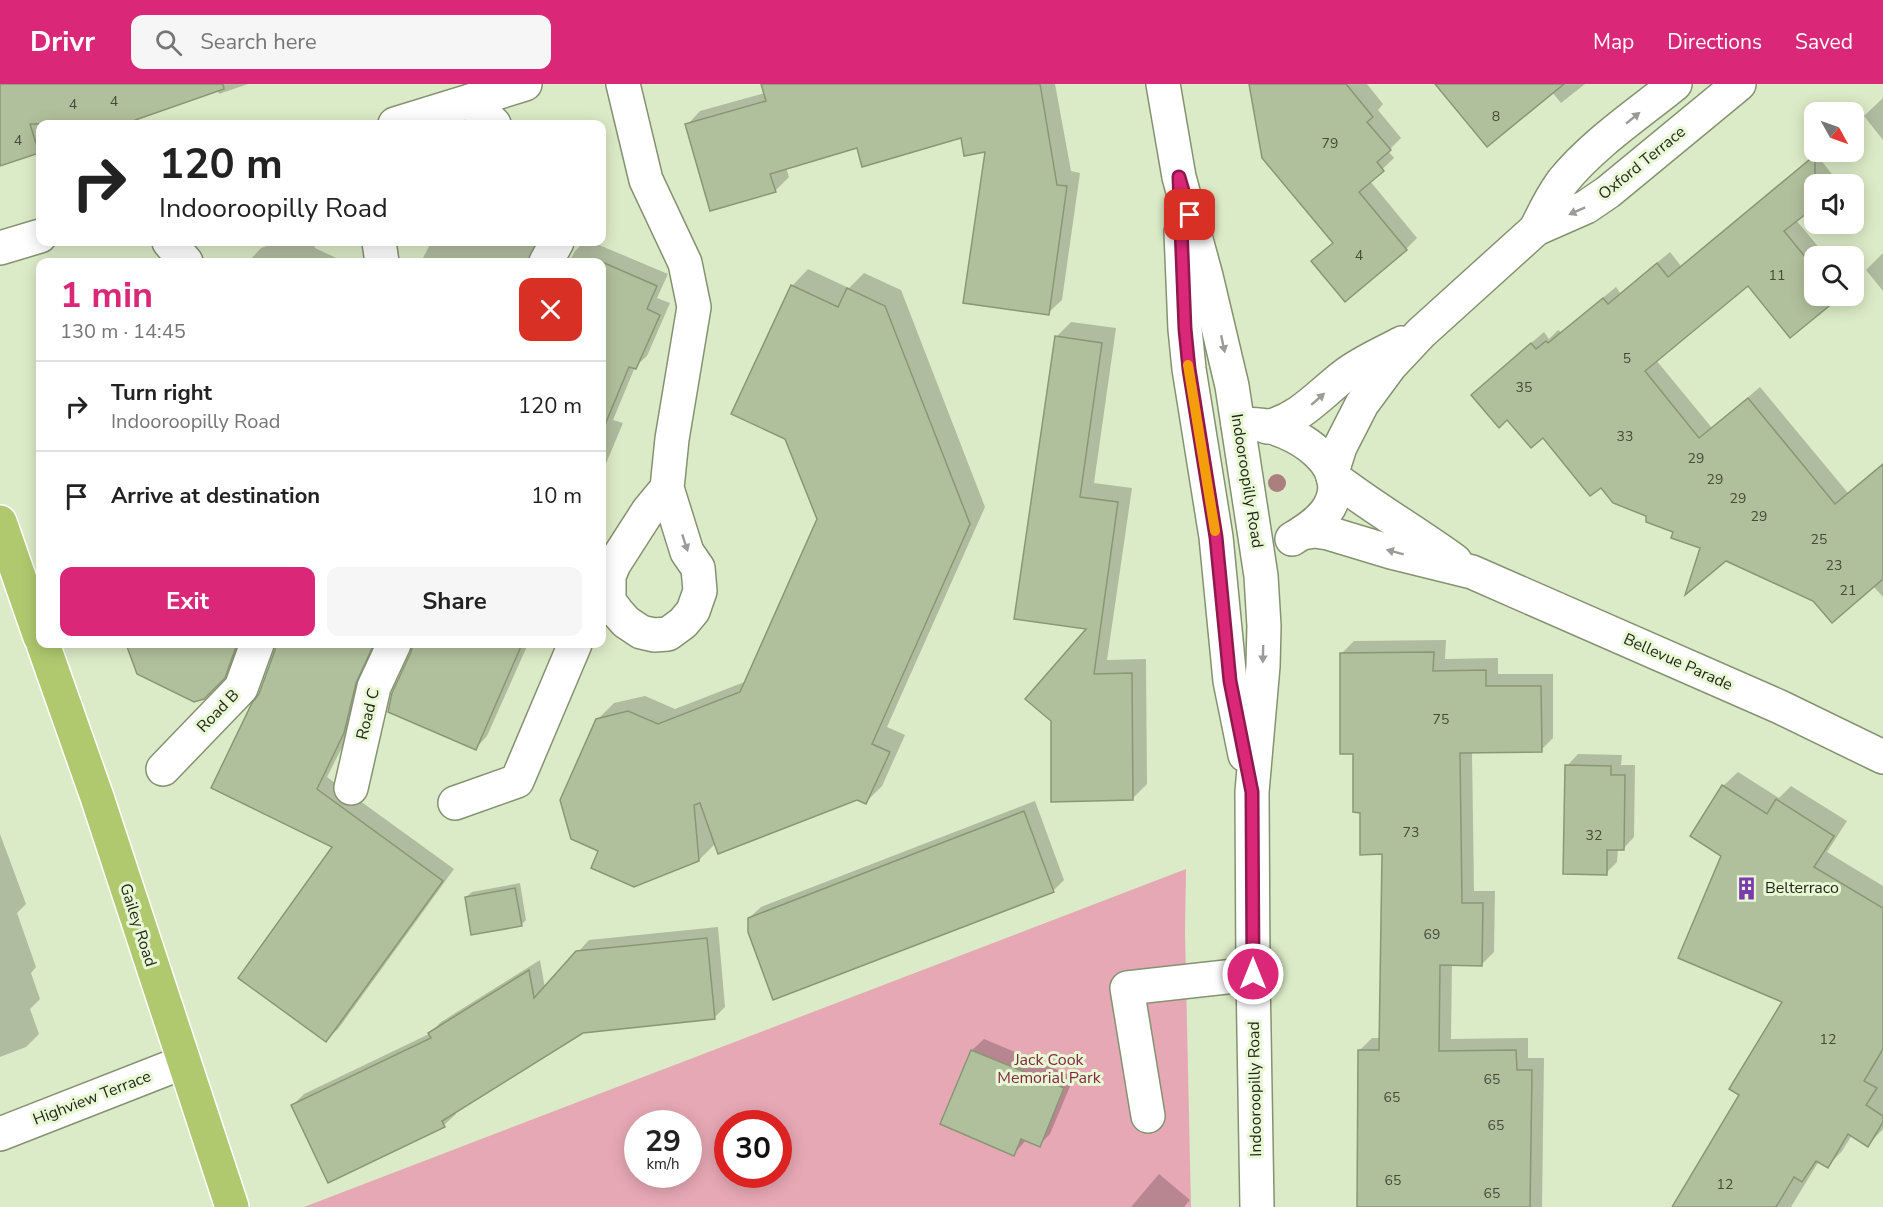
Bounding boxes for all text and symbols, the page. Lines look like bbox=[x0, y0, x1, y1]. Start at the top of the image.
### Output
search box bbox=[131, 15, 551, 69]
text: Drivr bbox=[30, 23, 95, 61]
icon: search bbox=[152, 26, 185, 59]
text: Search here bbox=[200, 27, 317, 57]
text: Map bbox=[1593, 28, 1634, 56]
text: Directions bbox=[1667, 28, 1762, 56]
text: Saved bbox=[1795, 28, 1853, 56]
house number: 4 bbox=[110, 92, 118, 111]
house number: 4 bbox=[69, 95, 77, 114]
north arrow bbox=[1804, 102, 1864, 162]
map controls bbox=[1804, 102, 1864, 306]
house number: 8 bbox=[1492, 107, 1500, 126]
one-way arrow bbox=[1625, 112, 1641, 125]
street label: Oxford Terrace bbox=[1594, 121, 1690, 205]
house number: 4 bbox=[14, 131, 22, 150]
house number: 79 bbox=[1322, 134, 1338, 153]
text: 120 m bbox=[159, 136, 283, 193]
icon: right bbox=[60, 144, 138, 222]
button: sound bbox=[1804, 174, 1864, 234]
pin bbox=[1164, 189, 1215, 240]
text: Indooroopilly Road bbox=[159, 190, 388, 227]
icon: arrive bbox=[1173, 198, 1206, 231]
one-way arrow bbox=[1569, 206, 1586, 215]
house number: 4 bbox=[1355, 246, 1363, 265]
button: search bbox=[1804, 246, 1864, 306]
house number: 11 bbox=[1769, 266, 1785, 285]
text: 1 min bbox=[60, 271, 153, 320]
button: close bbox=[519, 278, 582, 341]
text: 130 m · 14:45 bbox=[60, 318, 186, 345]
one-way arrow bbox=[1219, 335, 1228, 354]
house number: 5 bbox=[1623, 349, 1631, 368]
text: Turn right bbox=[111, 378, 212, 408]
house number: 35 bbox=[1516, 378, 1532, 397]
icon: right bbox=[60, 390, 93, 423]
text: 120 m bbox=[518, 391, 582, 421]
one-way arrow bbox=[1310, 393, 1325, 406]
text: Indooroopilly Road bbox=[111, 408, 281, 435]
street label: Indooroopilly Road bbox=[1226, 412, 1268, 550]
house number: 33 bbox=[1617, 427, 1633, 446]
house number: 29 bbox=[1688, 449, 1704, 468]
house number: 29 bbox=[1707, 470, 1723, 489]
icon: arrive bbox=[60, 480, 93, 513]
text: Arrive at destination bbox=[111, 481, 320, 511]
text: 10 m bbox=[531, 481, 582, 511]
house number: 29 bbox=[1730, 489, 1746, 508]
house number: 29 bbox=[1751, 507, 1767, 526]
house number: 25 bbox=[1811, 530, 1827, 549]
one-way arrow bbox=[681, 534, 690, 552]
one-way arrow bbox=[1385, 547, 1404, 557]
house number: 23 bbox=[1826, 556, 1842, 575]
button: Exit bbox=[60, 567, 315, 636]
button: Share bbox=[327, 567, 582, 636]
house number: 21 bbox=[1840, 581, 1856, 600]
street label: Bellevue Parade bbox=[1620, 628, 1736, 696]
one-way arrow bbox=[1258, 645, 1268, 664]
street label: Road B bbox=[192, 685, 244, 737]
street label: Road C bbox=[351, 686, 385, 742]
house number: 75 bbox=[1433, 710, 1449, 729]
house number: 73 bbox=[1403, 823, 1419, 842]
house number: 32 bbox=[1586, 826, 1602, 845]
building icon: Belterraco bbox=[1734, 875, 1760, 901]
place label: Belterraco bbox=[1765, 877, 1839, 899]
street label: Gailey Road bbox=[114, 880, 162, 970]
house number: 69 bbox=[1424, 925, 1440, 944]
position arrow bbox=[1221, 942, 1285, 1006]
street label: Indooroopilly Road bbox=[1243, 1021, 1267, 1157]
house number: 12 bbox=[1820, 1030, 1836, 1049]
park label: Jack Cook Memorial Park bbox=[997, 1049, 1102, 1089]
street label: Highview Terrace bbox=[30, 1065, 154, 1131]
house number: 65 bbox=[1484, 1070, 1500, 1089]
house number: 65 bbox=[1384, 1088, 1400, 1107]
speed limit sign: 30 bbox=[714, 1110, 792, 1188]
house number: 65 bbox=[1488, 1116, 1504, 1135]
text: 29 bbox=[645, 1121, 681, 1162]
text: km/h bbox=[646, 1154, 680, 1174]
house number: 65 bbox=[1385, 1171, 1401, 1190]
house number: 12 bbox=[1717, 1175, 1733, 1194]
house number: 65 bbox=[1484, 1184, 1500, 1203]

